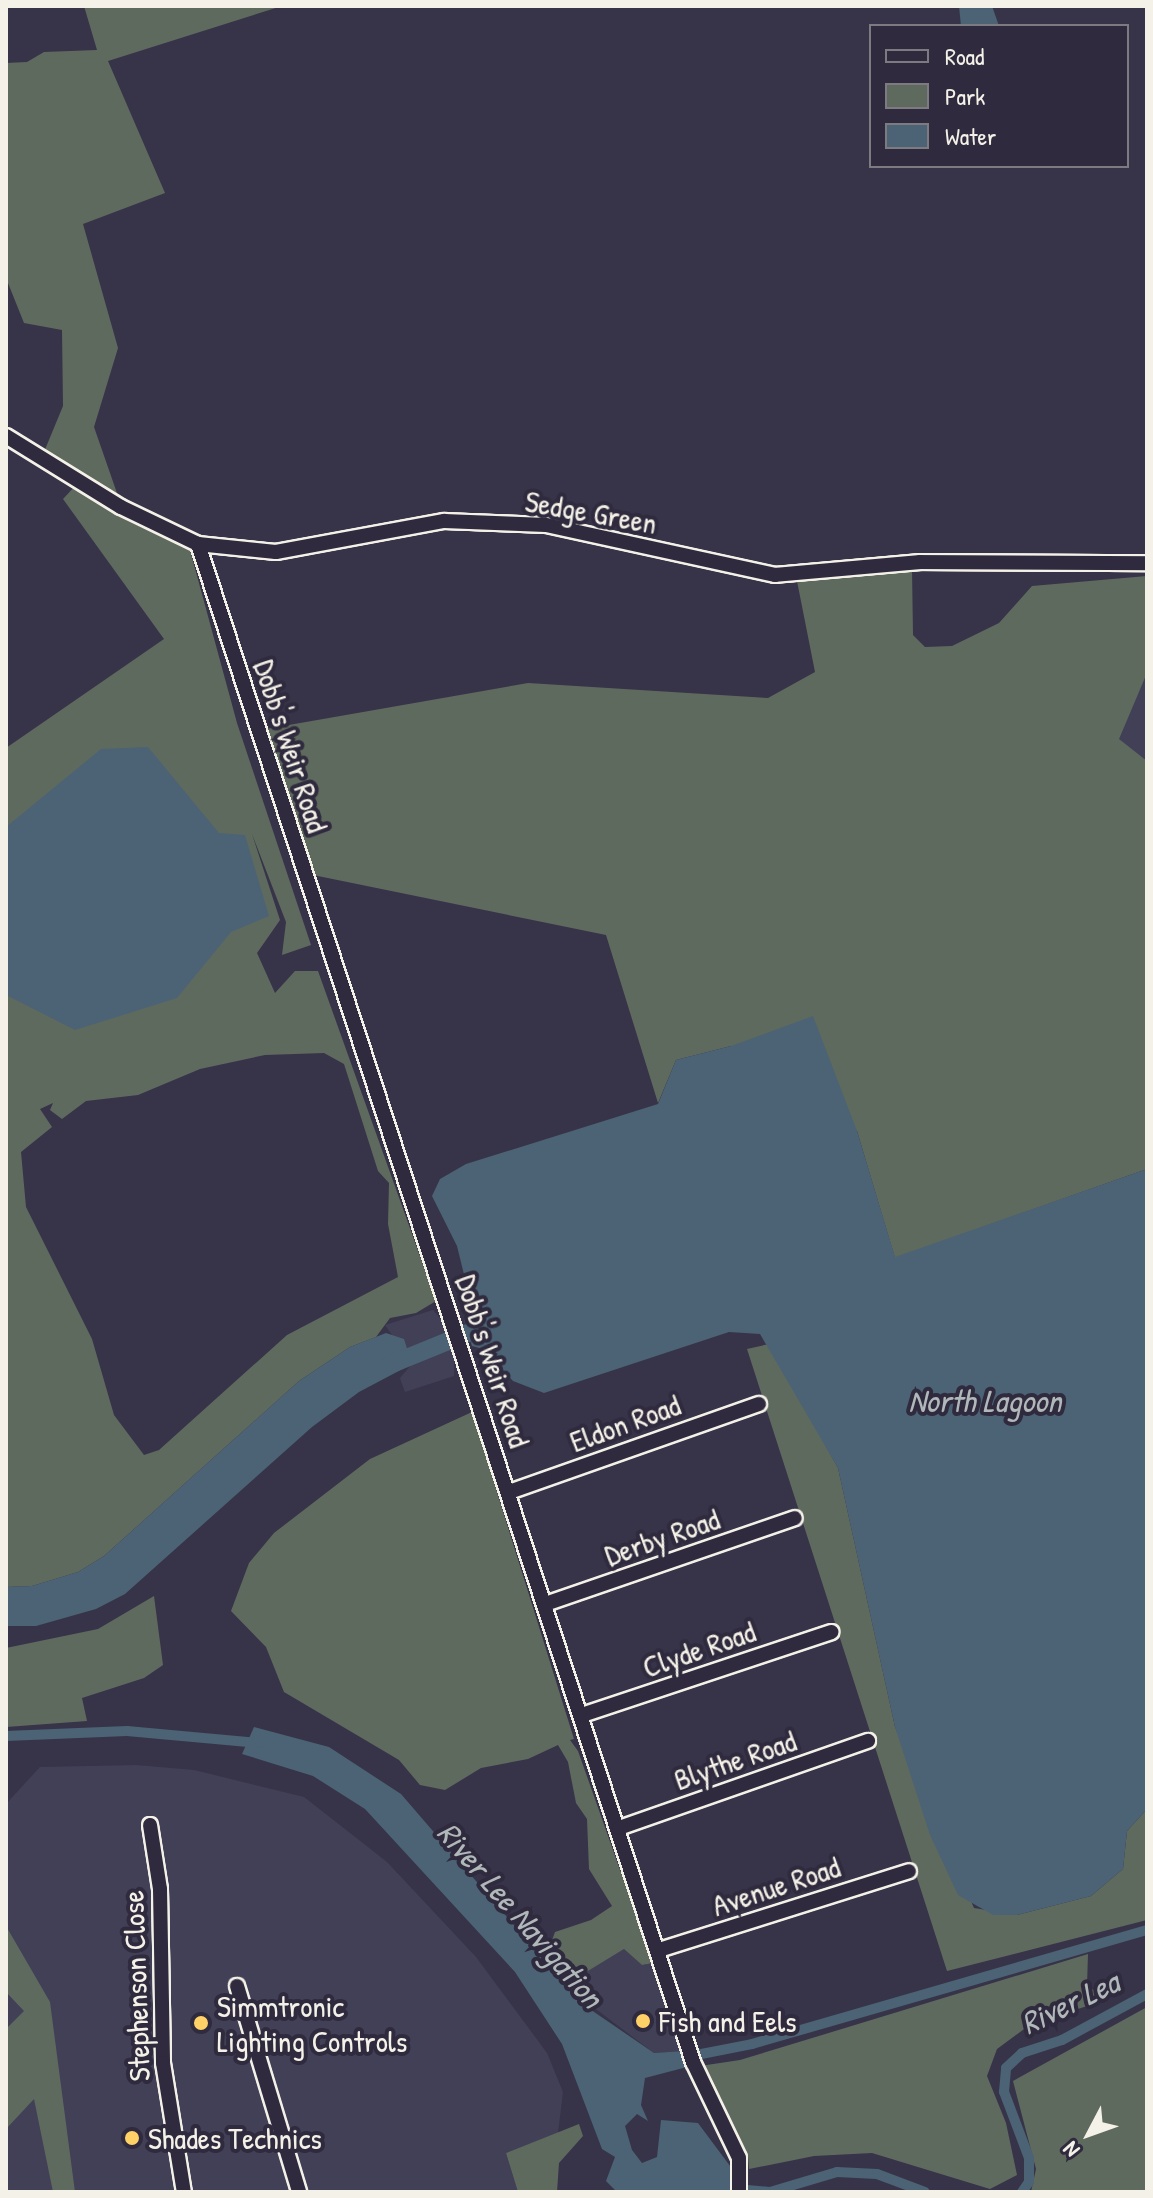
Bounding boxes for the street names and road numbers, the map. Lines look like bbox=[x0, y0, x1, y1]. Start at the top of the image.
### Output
street label: Sedge Green bbox=[522, 483, 660, 541]
street label: Dobb's Weir Road bbox=[246, 655, 336, 837]
street label: Dobb's Weir Road bbox=[448, 1270, 538, 1452]
street label: Eldon Road bbox=[565, 1386, 685, 1460]
street label: Derby Road bbox=[600, 1501, 724, 1573]
street label: Clyde Road bbox=[638, 1613, 760, 1685]
street label: Blythe Road bbox=[669, 1722, 801, 1798]
street label: Avenue Road bbox=[708, 1848, 844, 1924]
street label: Stephenson Close bbox=[115, 1890, 157, 2082]

